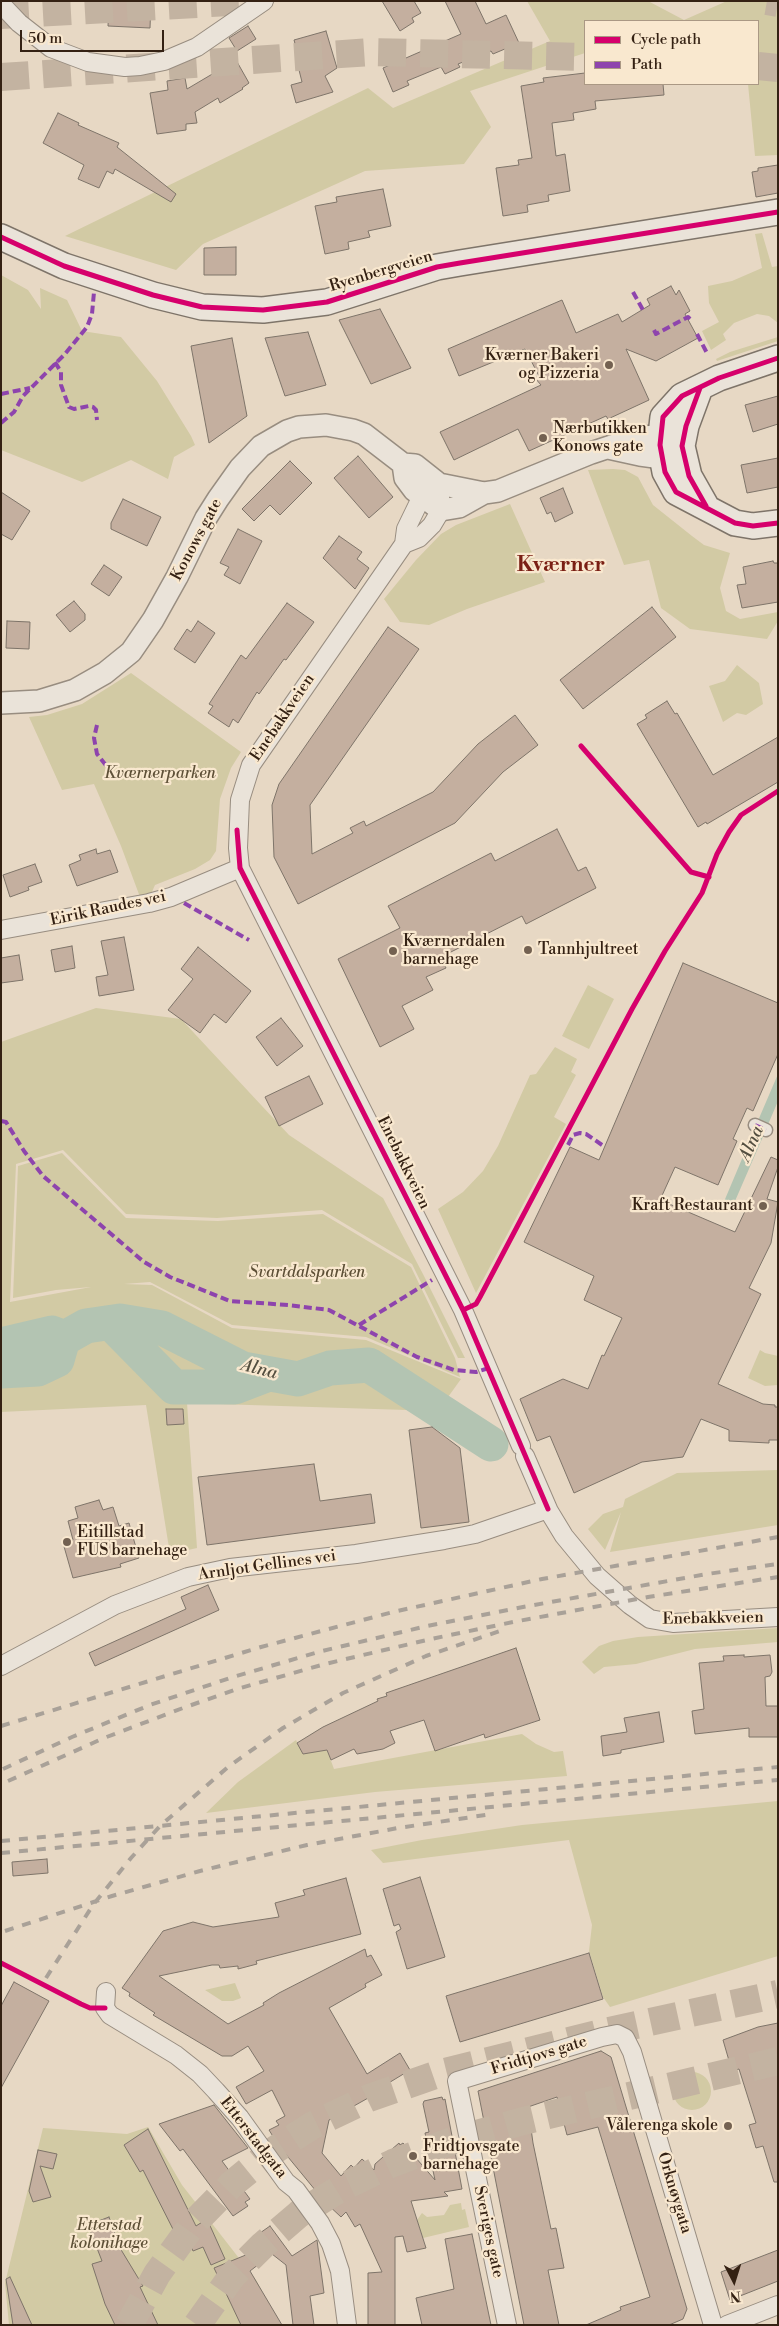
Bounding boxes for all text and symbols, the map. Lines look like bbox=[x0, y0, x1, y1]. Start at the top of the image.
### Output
scale bar bbox=[22, 20, 166, 52]
legend bbox=[584, 20, 759, 85]
text: 50 m bbox=[28, 29, 62, 48]
text: Cycle path bbox=[631, 30, 701, 49]
text: Path bbox=[631, 55, 663, 74]
street label: Ryenbergveien bbox=[327, 247, 435, 297]
place label: Kværner Bakeri og Pizzeria bbox=[485, 346, 599, 384]
marker: Kværner Bakeri og Pizzeria bbox=[603, 359, 615, 371]
place label: Nærbutikken Konows gate bbox=[553, 419, 647, 457]
marker: Nærbutikken Konows gate bbox=[537, 432, 549, 444]
street label: Konows gate bbox=[167, 496, 227, 584]
district label: Kværner bbox=[517, 553, 605, 579]
street label: Enebakkveien bbox=[247, 671, 319, 765]
park label: Kværnerparken bbox=[104, 764, 216, 784]
street label: Eirik Raudes vei bbox=[48, 887, 168, 931]
place label: Kværnerdalen barnehage bbox=[403, 932, 505, 970]
place label: Tannhjultreet bbox=[538, 940, 638, 960]
marker: Tannhjultreet bbox=[522, 944, 534, 956]
marker: Kværnerdalen barnehage bbox=[387, 945, 399, 957]
street label: Enebakkveien bbox=[372, 1113, 434, 1213]
water label: Alna bbox=[735, 1123, 769, 1165]
place label: Kraft Restaurant bbox=[632, 1196, 753, 1216]
marker: Kraft Restaurant bbox=[757, 1200, 769, 1212]
park label: Svartdalsparken bbox=[249, 1263, 365, 1283]
water label: Alna bbox=[239, 1355, 279, 1385]
place label: Eitillstad FUS barnehage bbox=[77, 1523, 187, 1561]
marker: Eitillstad FUS barnehage bbox=[61, 1536, 73, 1548]
street label: Arnljot Gellines vei bbox=[197, 1547, 337, 1585]
street label: Enebakkveien bbox=[662, 1609, 764, 1629]
street label: Fridtjovs gate bbox=[488, 2032, 590, 2080]
street label: Etterstadgata bbox=[215, 2094, 291, 2182]
place label: Vålerenga skole bbox=[606, 2116, 718, 2136]
marker: Vålerenga skole bbox=[722, 2120, 734, 2132]
place label: Fridtjovsgate barnehage bbox=[423, 2137, 520, 2175]
marker: Fridtjovsgate barnehage bbox=[407, 2150, 419, 2162]
street label: Orknøygata bbox=[653, 2150, 695, 2236]
street label: Sveriges gate bbox=[469, 2184, 507, 2280]
park label: Etterstad kolonihage bbox=[70, 2216, 148, 2254]
north arrow bbox=[709, 2256, 759, 2306]
text: N bbox=[729, 2286, 742, 2305]

